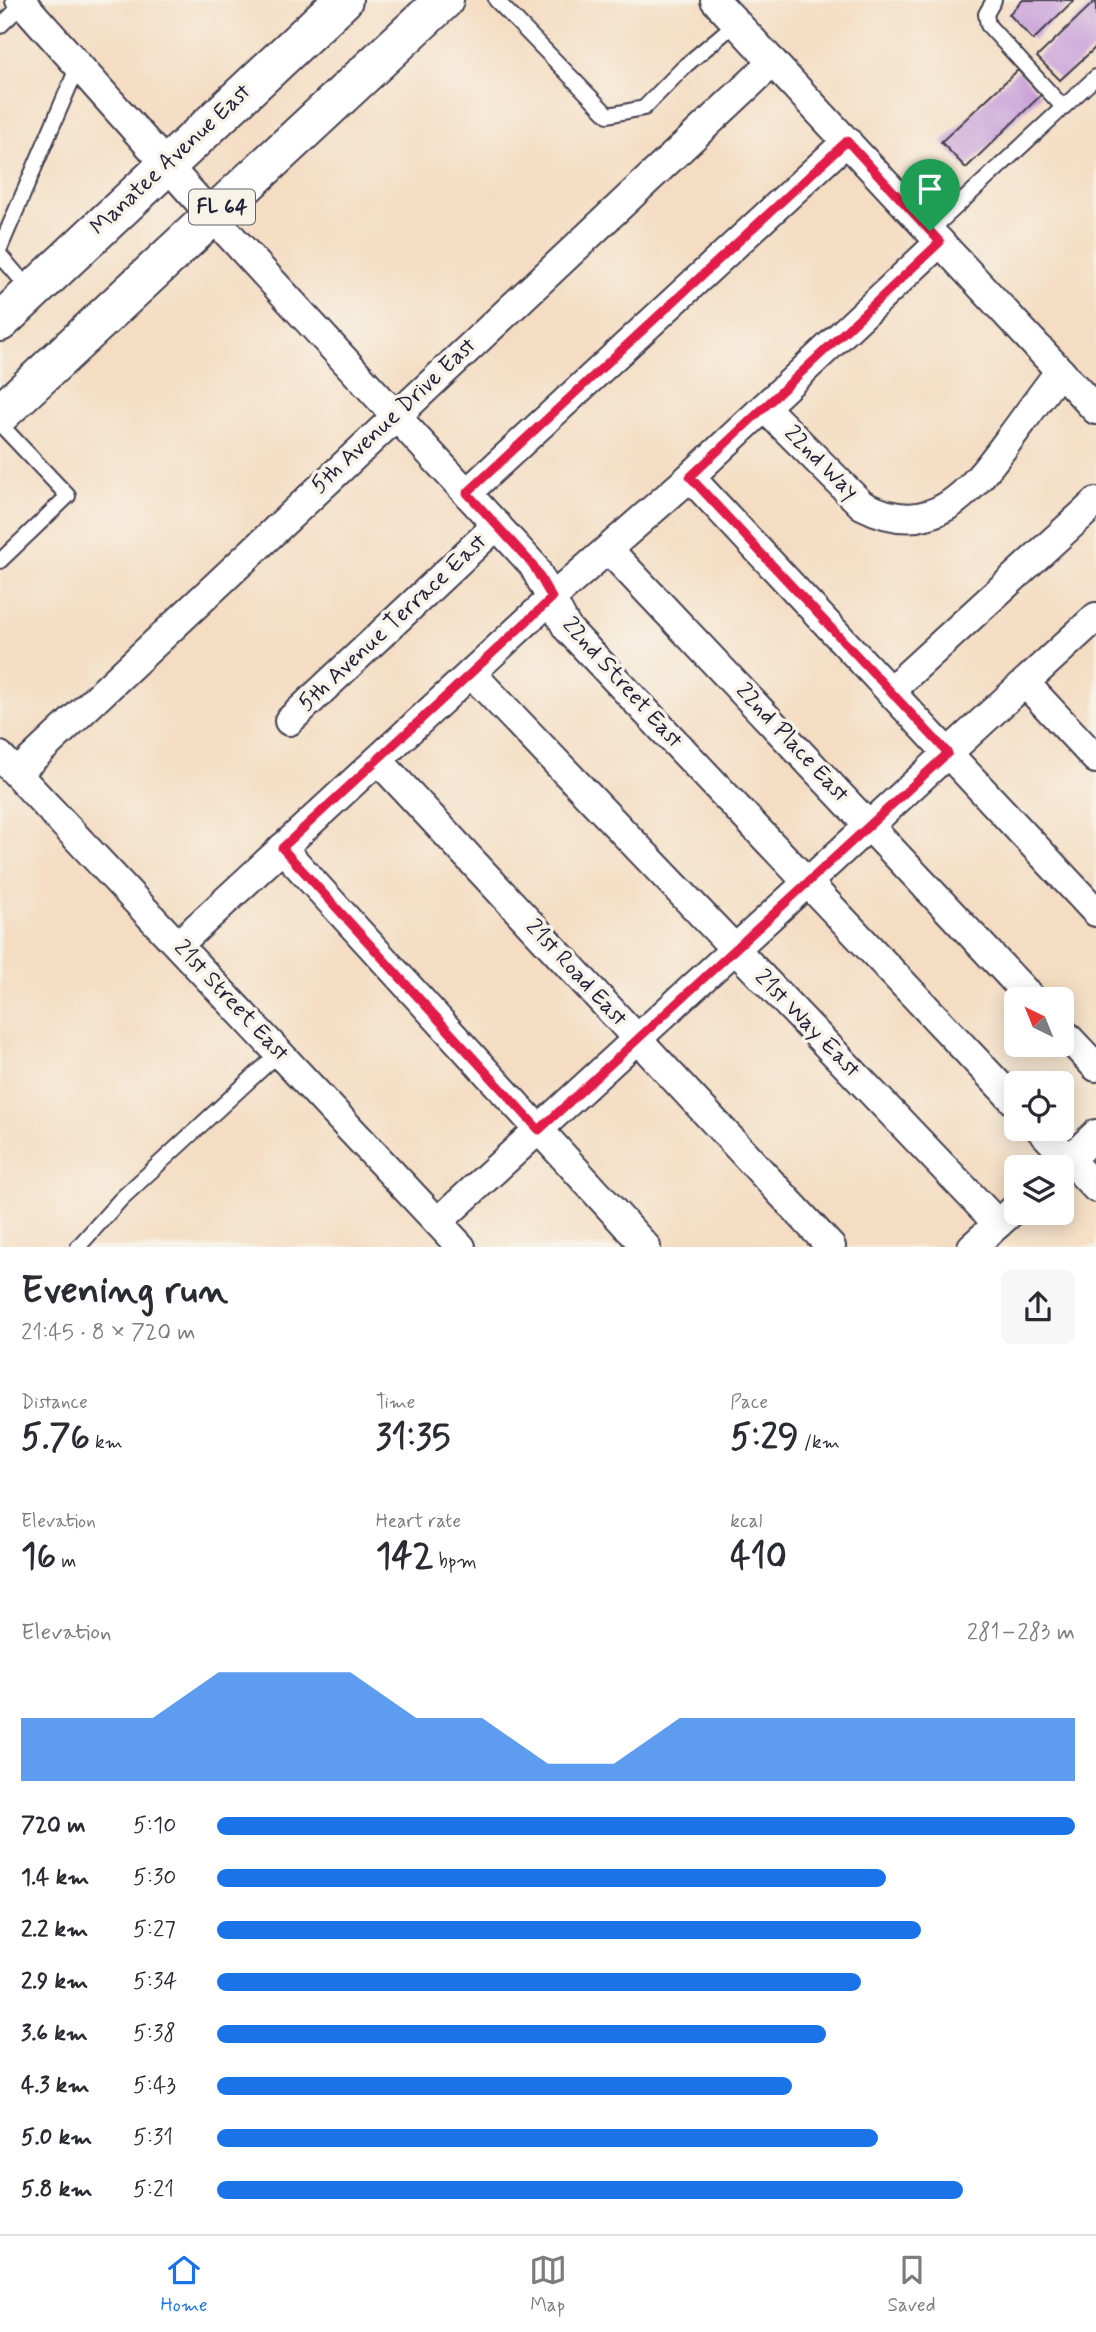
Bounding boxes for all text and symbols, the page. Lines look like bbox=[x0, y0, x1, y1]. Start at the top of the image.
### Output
street label: Manatee Avenue East bbox=[84, 78, 258, 242]
pin bbox=[900, 159, 960, 231]
icon: arrive bbox=[911, 170, 949, 208]
road number: FL 64 bbox=[189, 190, 255, 224]
street label: 5th Avenue Drive East bbox=[305, 331, 483, 501]
street label: 22nd Way bbox=[777, 419, 865, 507]
street label: 5th Avenue Terrace East bbox=[292, 528, 494, 718]
street label: 22nd Street East bbox=[555, 611, 689, 755]
street label: 22nd Place East bbox=[729, 677, 855, 809]
street label: 21st Road East bbox=[518, 913, 634, 1033]
street label: 21st Street East bbox=[167, 934, 295, 1068]
street label: 21st Way East bbox=[748, 963, 866, 1085]
north arrow bbox=[1004, 987, 1074, 1057]
map controls bbox=[1004, 987, 1074, 1225]
button: locate bbox=[1004, 1071, 1074, 1141]
button: layers bbox=[1004, 1155, 1074, 1225]
text: Evening run bbox=[21, 1267, 228, 1316]
button: share bbox=[1001, 1270, 1075, 1344]
text: 21:45 · 8 × 720 m bbox=[21, 1318, 196, 1348]
text: Distance bbox=[21, 1390, 88, 1415]
text: Time bbox=[376, 1390, 415, 1415]
text: Pace bbox=[730, 1390, 768, 1415]
text: 5.76 bbox=[21, 1415, 90, 1461]
text: 31:35 bbox=[376, 1415, 450, 1461]
text: 5:29 bbox=[730, 1415, 799, 1461]
text: km bbox=[90, 1430, 123, 1455]
text: /km bbox=[799, 1430, 840, 1455]
text: Elevation bbox=[21, 1509, 96, 1534]
text: Heart rate bbox=[376, 1509, 461, 1534]
text: kcal bbox=[730, 1509, 762, 1534]
text: 16 bbox=[21, 1534, 56, 1580]
text: 142 bbox=[376, 1534, 433, 1580]
text: 410 bbox=[730, 1534, 787, 1580]
text: m bbox=[56, 1549, 76, 1574]
text: bpm bbox=[433, 1549, 477, 1574]
text: Elevation bbox=[21, 1618, 112, 1648]
text: 281–283 m bbox=[967, 1618, 1075, 1648]
text: 720 m bbox=[21, 1811, 85, 1841]
text: 5:10 bbox=[133, 1811, 176, 1841]
text: 1.4 km bbox=[21, 1863, 89, 1893]
text: 5:30 bbox=[133, 1863, 177, 1893]
text: 2.2 km bbox=[21, 1915, 88, 1945]
text: 5:27 bbox=[133, 1915, 176, 1945]
text: 2.9 km bbox=[21, 1967, 88, 1997]
text: 5:34 bbox=[133, 1967, 177, 1997]
text: 3.6 km bbox=[21, 2019, 88, 2049]
text: 5:38 bbox=[133, 2019, 176, 2049]
text: 4.3 km bbox=[21, 2071, 89, 2101]
text: 5:43 bbox=[133, 2071, 176, 2101]
text: 5.0 km bbox=[21, 2123, 92, 2153]
text: 5:31 bbox=[133, 2123, 173, 2153]
text: 5.8 km bbox=[21, 2175, 92, 2205]
text: 5:21 bbox=[133, 2175, 174, 2205]
tab: Home bbox=[160, 2251, 208, 2318]
tab: Map bbox=[529, 2251, 567, 2318]
tab: Saved bbox=[888, 2251, 936, 2318]

